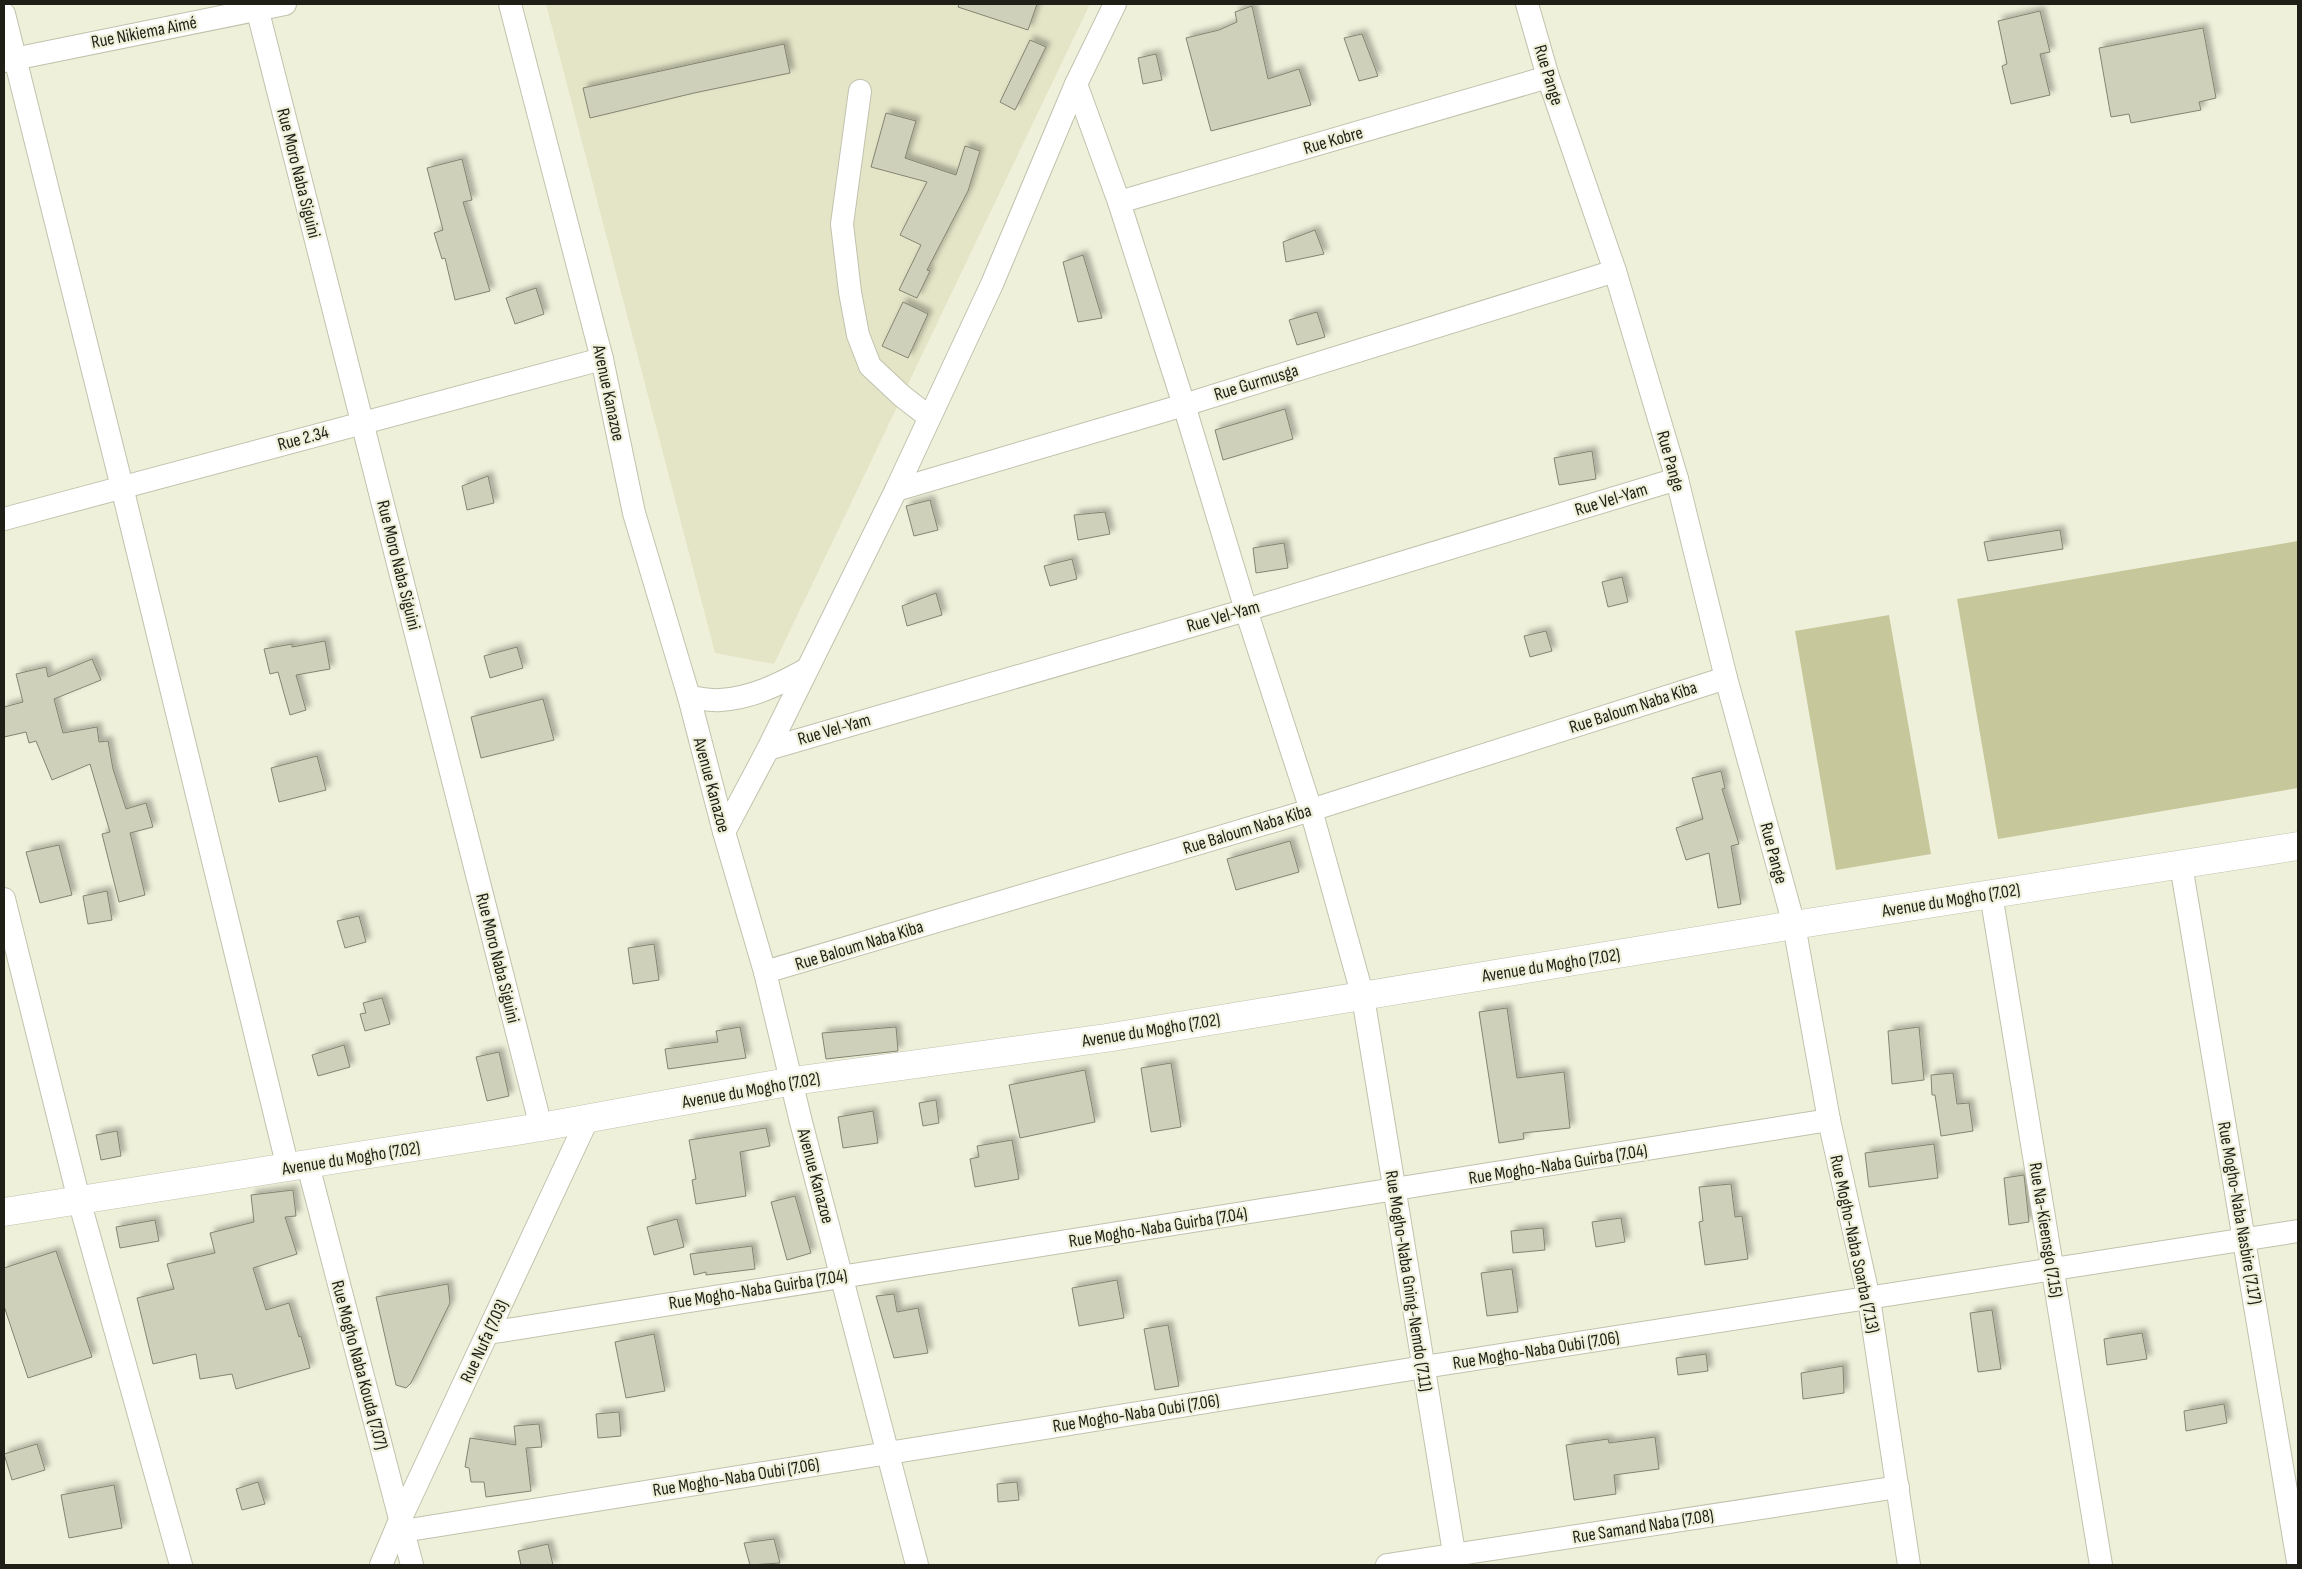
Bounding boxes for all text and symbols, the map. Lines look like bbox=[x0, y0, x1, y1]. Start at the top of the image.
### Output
street label: Rue Nikiema Aimé bbox=[90, 12, 199, 53]
street label: Rue Pange bbox=[1529, 42, 1568, 108]
street label: Rue Moro Naba Siguini bbox=[272, 106, 325, 240]
street label: Rue Kobre bbox=[1301, 122, 1365, 159]
street label: Avenue Kanazoe bbox=[588, 342, 629, 443]
street label: Rue Gurmusga bbox=[1211, 360, 1301, 405]
street label: Rue 2.34 bbox=[275, 422, 331, 455]
street label: Rue Pange bbox=[1652, 428, 1689, 494]
street label: Rue Vel-Yam bbox=[1572, 478, 1650, 520]
street label: Rue Moro Naba Siguini bbox=[372, 498, 425, 632]
street label: Rue Vel-Yam bbox=[1184, 596, 1262, 637]
street label: Rue Baloum Naba Kiba bbox=[1567, 677, 1700, 738]
street label: Rue Vel-Yam bbox=[795, 709, 873, 750]
street label: Avenue Kanazoe bbox=[689, 734, 734, 835]
street label: Rue Baloum Naba Kiba bbox=[1180, 800, 1314, 859]
street label: Rue Pange bbox=[1755, 820, 1792, 886]
street label: Avenue du Mogho (7.02) bbox=[1879, 879, 2022, 922]
street label: Rue Moro Naba Siguini bbox=[471, 891, 524, 1025]
street label: Rue Baloum Naba Kiba bbox=[792, 916, 926, 975]
street label: Avenue du Mogho (7.02) bbox=[1479, 944, 1622, 987]
street label: Avenue du Mogho (7.02) bbox=[1079, 1009, 1222, 1052]
street label: Avenue du Mogho (7.02) bbox=[679, 1068, 822, 1113]
street label: Rue Mogho-Naba Nasbire (7.17) bbox=[2213, 1120, 2266, 1306]
street label: Avenue Kanazoe bbox=[793, 1125, 838, 1226]
street label: Avenue du Mogho (7.02) bbox=[279, 1137, 422, 1180]
street label: Rue Mogho-Naba Guirba (7.04) bbox=[1467, 1140, 1649, 1189]
street label: Rue Mogho-Naba Soarba (7.13) bbox=[1825, 1153, 1884, 1335]
street label: Rue Na-Kieensgo (7.15) bbox=[2024, 1161, 2067, 1299]
street label: Rue Mogho-Naba Gning-Nemdo (7.11) bbox=[1381, 1169, 1436, 1393]
street label: Rue Mogho-Naba Guirba (7.04) bbox=[1067, 1203, 1249, 1252]
street label: Rue Mogho-Naba Guirba (7.04) bbox=[667, 1265, 849, 1314]
street label: Rue Mogho Naba Kouda (7.07) bbox=[327, 1278, 392, 1452]
street label: Rue Nufa (7.03) bbox=[456, 1296, 513, 1386]
street label: Rue Mogho-Naba Oubi (7.06) bbox=[1451, 1327, 1621, 1374]
street label: Rue Mogho-Naba Oubi (7.06) bbox=[1051, 1390, 1221, 1437]
street label: Rue Mogho-Naba Oubi (7.06) bbox=[651, 1454, 821, 1501]
street label: Rue Samand Naba (7.08) bbox=[1571, 1505, 1715, 1548]

